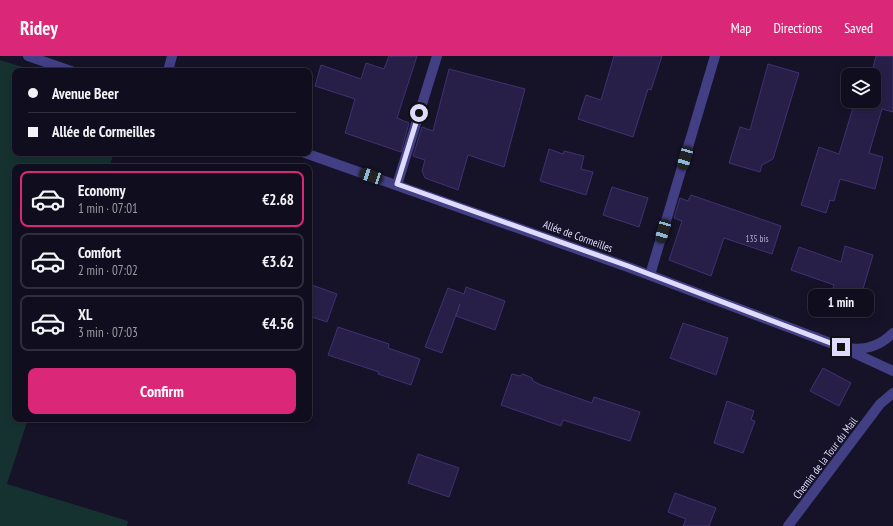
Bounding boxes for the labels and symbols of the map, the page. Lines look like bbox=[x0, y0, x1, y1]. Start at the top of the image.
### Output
route start bbox=[410, 104, 428, 122]
car bbox=[676, 145, 694, 171]
car bbox=[358, 166, 384, 186]
street label: Allée de Cormeilles bbox=[541, 217, 615, 255]
car bbox=[654, 218, 672, 244]
house number: 135 bis bbox=[746, 233, 768, 244]
callout: 1 min bbox=[808, 289, 874, 317]
route end bbox=[832, 338, 850, 356]
street label: Chemin de la Tour du Mail bbox=[790, 414, 861, 502]

